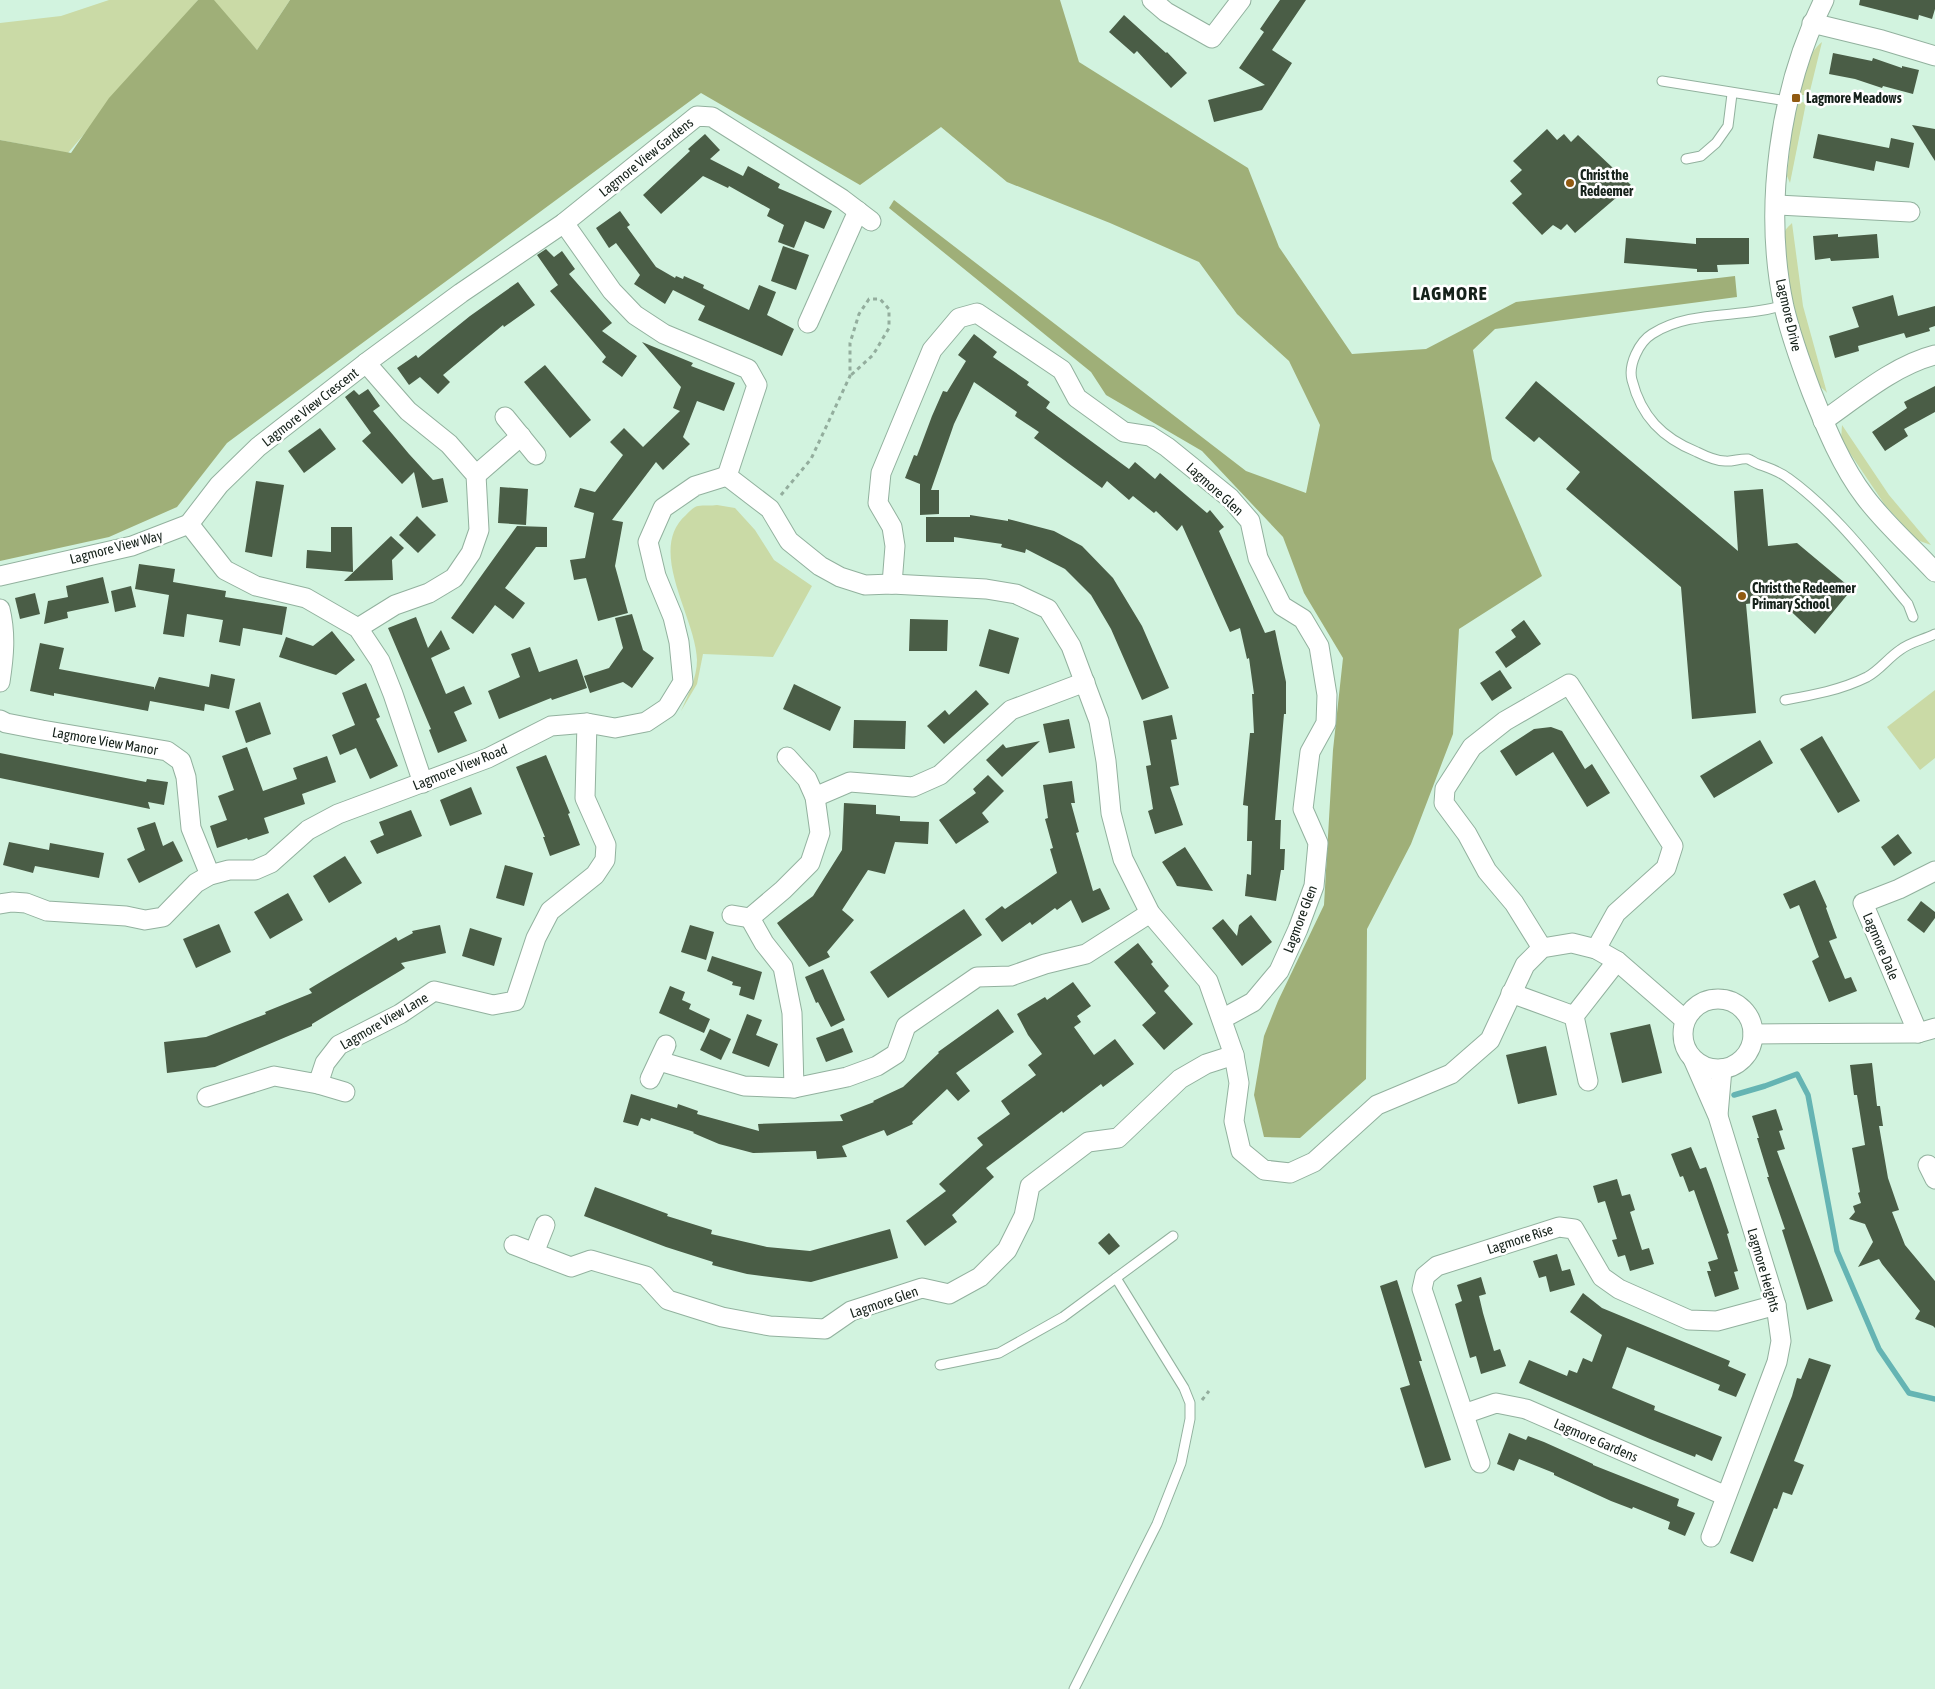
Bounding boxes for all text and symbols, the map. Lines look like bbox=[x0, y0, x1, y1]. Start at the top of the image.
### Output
place label: Lagmore Meadows bbox=[1806, 90, 1902, 106]
marker: Lagmore Meadows bbox=[1790, 92, 1802, 104]
street label: Lagmore View Gardens bbox=[596, 114, 696, 200]
place label: Christ the Redeemer bbox=[1580, 167, 1634, 199]
marker: Christ the Redeemer bbox=[1564, 177, 1576, 189]
street label: Lagmore Drive bbox=[1773, 277, 1805, 353]
district label: LAGMORE bbox=[1412, 282, 1488, 304]
street label: Lagmore View Crescent bbox=[259, 364, 361, 450]
street label: Lagmore Glen bbox=[1183, 459, 1247, 519]
street label: Lagmore View Way bbox=[68, 527, 164, 567]
place label: Christ the Redeemer Primary School bbox=[1752, 580, 1856, 612]
marker: Christ the Redeemer Primary School bbox=[1736, 590, 1748, 602]
street label: Lagmore View Manor bbox=[51, 724, 160, 758]
street label: Lagmore View Road bbox=[410, 741, 510, 793]
street label: Lagmore Glen bbox=[1280, 883, 1320, 955]
street label: Lagmore Dale bbox=[1860, 910, 1902, 982]
street label: Lagmore View Lane bbox=[337, 989, 431, 1053]
street label: Lagmore Rise bbox=[1485, 1221, 1555, 1257]
street label: Lagmore Heights bbox=[1744, 1226, 1784, 1314]
street label: Lagmore Glen bbox=[848, 1283, 920, 1321]
street label: Lagmore Gardens bbox=[1552, 1415, 1641, 1465]

